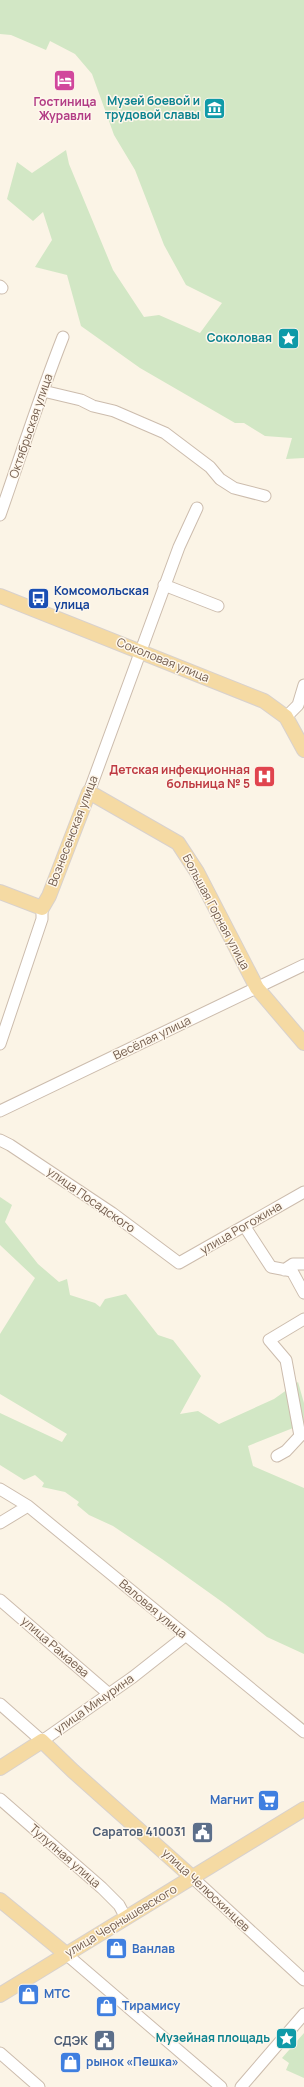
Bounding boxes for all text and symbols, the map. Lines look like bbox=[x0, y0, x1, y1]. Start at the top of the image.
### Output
hotel icon: Гостиница Журавли bbox=[52, 68, 78, 94]
place label: Музей боевой и трудовой славы bbox=[105, 92, 200, 123]
place label: Гостиница Журавли bbox=[33, 93, 97, 124]
museum icon: Музей боевой и трудовой славы bbox=[202, 95, 228, 121]
place icon: Соколовая bbox=[275, 325, 301, 351]
place label: Соколовая bbox=[207, 329, 272, 346]
street label: Октябрьская улица bbox=[5, 371, 56, 481]
place label: Комсомольская улица bbox=[54, 582, 149, 613]
bus stop icon: Комсомольская улица bbox=[25, 585, 51, 611]
street label: Соколовая улица bbox=[114, 633, 212, 686]
place label: Детская инфекционная больница № 5 bbox=[109, 761, 250, 792]
hospital icon: Детская инфекционная больница № 5 bbox=[252, 764, 278, 790]
street label: Вознесенская улица bbox=[44, 773, 102, 889]
street label: Большая Горная улица bbox=[179, 851, 254, 973]
street label: Весёлая улица bbox=[110, 1011, 193, 1064]
street label: улица Посадского bbox=[44, 1163, 139, 1236]
street label: улица Рогожина bbox=[197, 1197, 285, 1258]
street label: Валовая улица bbox=[116, 1575, 191, 1642]
street label: улица Рамаева bbox=[18, 1612, 93, 1681]
street label: улица Мичурина bbox=[50, 1670, 137, 1737]
supermarket icon: Магнит bbox=[256, 1787, 282, 1813]
place label: Магнит bbox=[210, 1791, 255, 1808]
public building icon: Саратов 410031 bbox=[189, 1819, 215, 1845]
street label: Тулупная улица bbox=[26, 1820, 105, 1891]
place label: Саратов 410031 bbox=[93, 1823, 186, 1840]
street label: улица Челюскинцев bbox=[159, 1844, 255, 1935]
street label: улица Чернышевского bbox=[62, 1880, 180, 1961]
shop icon: Ванлав bbox=[103, 1936, 129, 1962]
place label: Ванлав bbox=[132, 1940, 175, 1957]
shop icon: МТС bbox=[15, 1981, 41, 2007]
place label: МТС bbox=[44, 1985, 71, 2002]
shop icon: Тирамису bbox=[94, 1993, 120, 2019]
place label: Тирамису bbox=[122, 1997, 181, 2014]
place icon: Музейная площадь bbox=[273, 2025, 299, 2051]
public building icon: СДЭК bbox=[91, 2028, 117, 2054]
place label: Музейная площадь bbox=[156, 2029, 270, 2046]
place label: СДЭК bbox=[54, 2032, 88, 2049]
shop icon: рынок «Пешка» bbox=[57, 2049, 83, 2075]
place label: рынок «Пешка» bbox=[86, 2053, 179, 2070]

